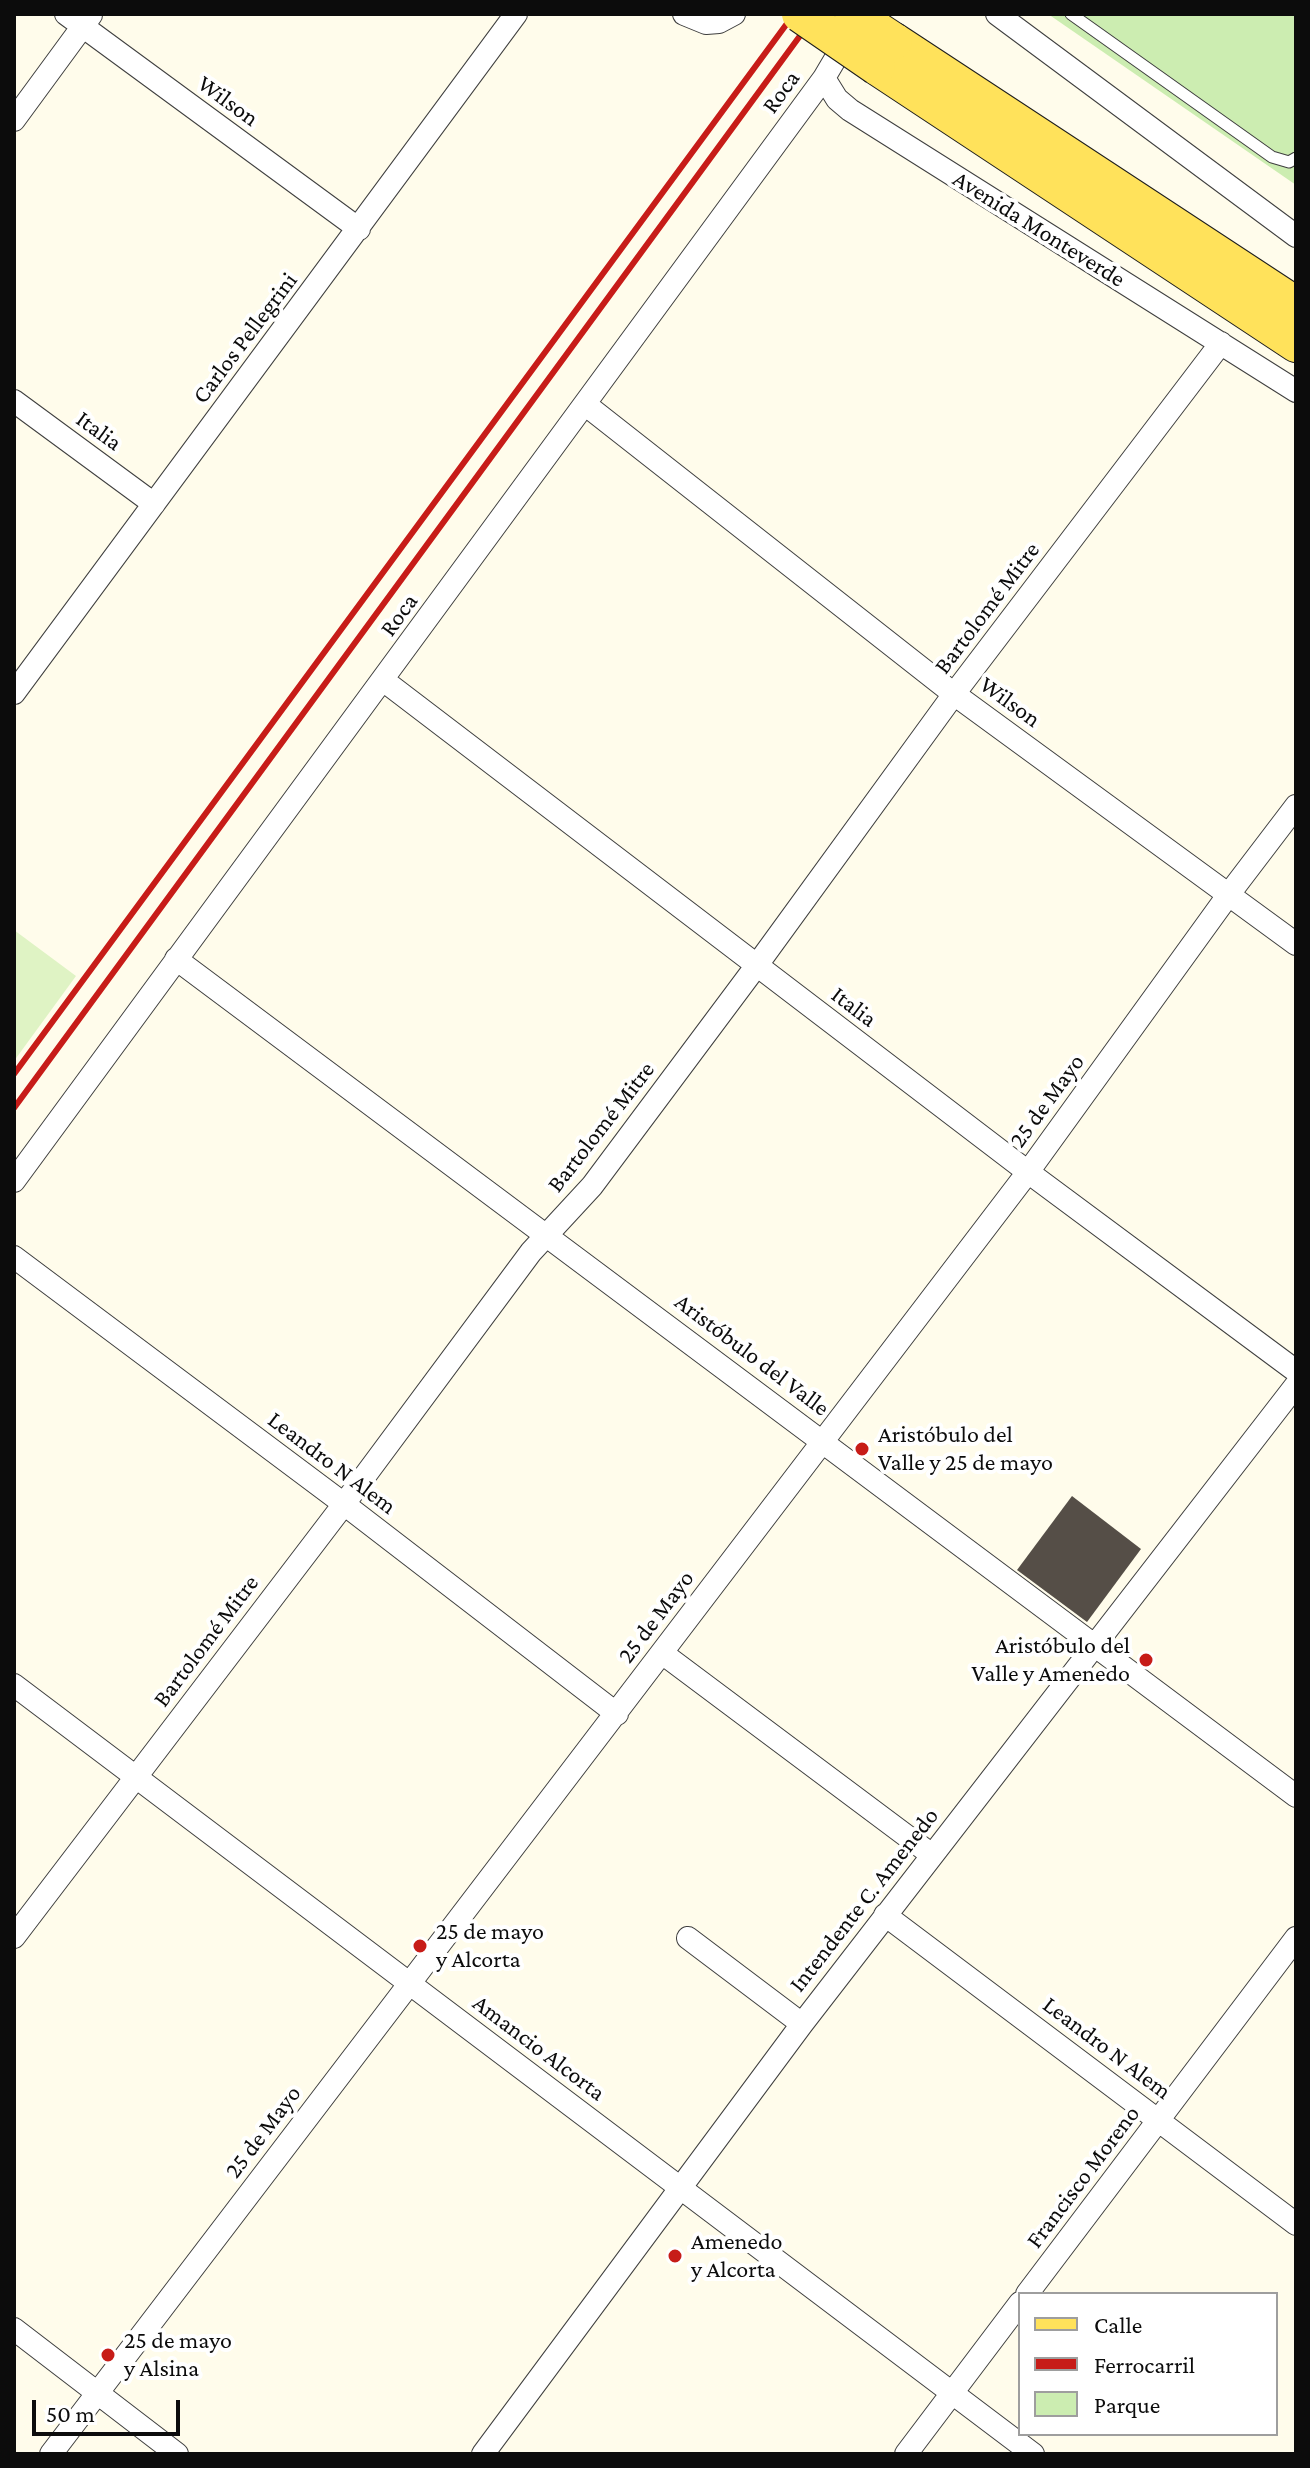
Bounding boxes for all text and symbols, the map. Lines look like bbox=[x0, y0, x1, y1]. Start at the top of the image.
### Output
street label: Roca bbox=[756, 65, 806, 119]
street label: Wilson bbox=[192, 69, 264, 133]
street label: Avenida Monteverde bbox=[948, 164, 1130, 294]
street label: Carlos Pellegrini bbox=[186, 267, 304, 409]
street label: Italia bbox=[70, 405, 128, 457]
street label: Bartolomé Mitre bbox=[928, 536, 1046, 680]
street label: Roca bbox=[374, 588, 424, 642]
street label: Wilson bbox=[974, 670, 1046, 734]
street label: Italia bbox=[825, 980, 883, 1034]
street label: 25 de Mayo bbox=[1003, 1049, 1091, 1153]
street label: Bartolomé Mitre bbox=[541, 1056, 661, 1198]
street label: Aristóbulo del Valle bbox=[669, 1287, 835, 1423]
street label: Leandro N Alem bbox=[262, 1405, 402, 1521]
place label: Aristóbulo del Valle y 25 de mayo bbox=[878, 1421, 1053, 1477]
marker: Aristóbulo del Valle y 25 de mayo bbox=[853, 1440, 871, 1458]
street label: 25 de Mayo bbox=[612, 1565, 700, 1669]
street label: Bartolomé Mitre bbox=[147, 1569, 265, 1713]
place label: Aristóbulo del Valle y Amenedo bbox=[972, 1632, 1130, 1688]
marker: Aristóbulo del Valle y Amenedo bbox=[1137, 1651, 1155, 1669]
street label: Intendente C. Amenedo bbox=[783, 1802, 945, 1998]
place label: 25 de mayo y Alcorta bbox=[436, 1918, 544, 1974]
marker: 25 de mayo y Alcorta bbox=[411, 1937, 429, 1955]
street label: Amancio Alcorta bbox=[467, 1989, 611, 2107]
street label: Leandro N Alem bbox=[1037, 1990, 1177, 2106]
street label: 25 de Mayo bbox=[219, 2080, 307, 2184]
street label: Francisco Moreno bbox=[1020, 2100, 1146, 2254]
place label: Amenedo y Alcorta bbox=[691, 2228, 782, 2284]
marker: Amenedo y Alcorta bbox=[666, 2247, 684, 2265]
legend bbox=[1018, 2292, 1278, 2436]
text: Calle bbox=[1094, 2311, 1142, 2338]
place label: 25 de mayo y Alsina bbox=[124, 2327, 232, 2383]
marker: 25 de mayo y Alsina bbox=[99, 2346, 117, 2364]
text: Ferrocarril bbox=[1094, 2351, 1195, 2378]
scale bar bbox=[36, 2384, 184, 2434]
text: Parque bbox=[1094, 2391, 1160, 2418]
text: 50 m bbox=[46, 2400, 95, 2427]

